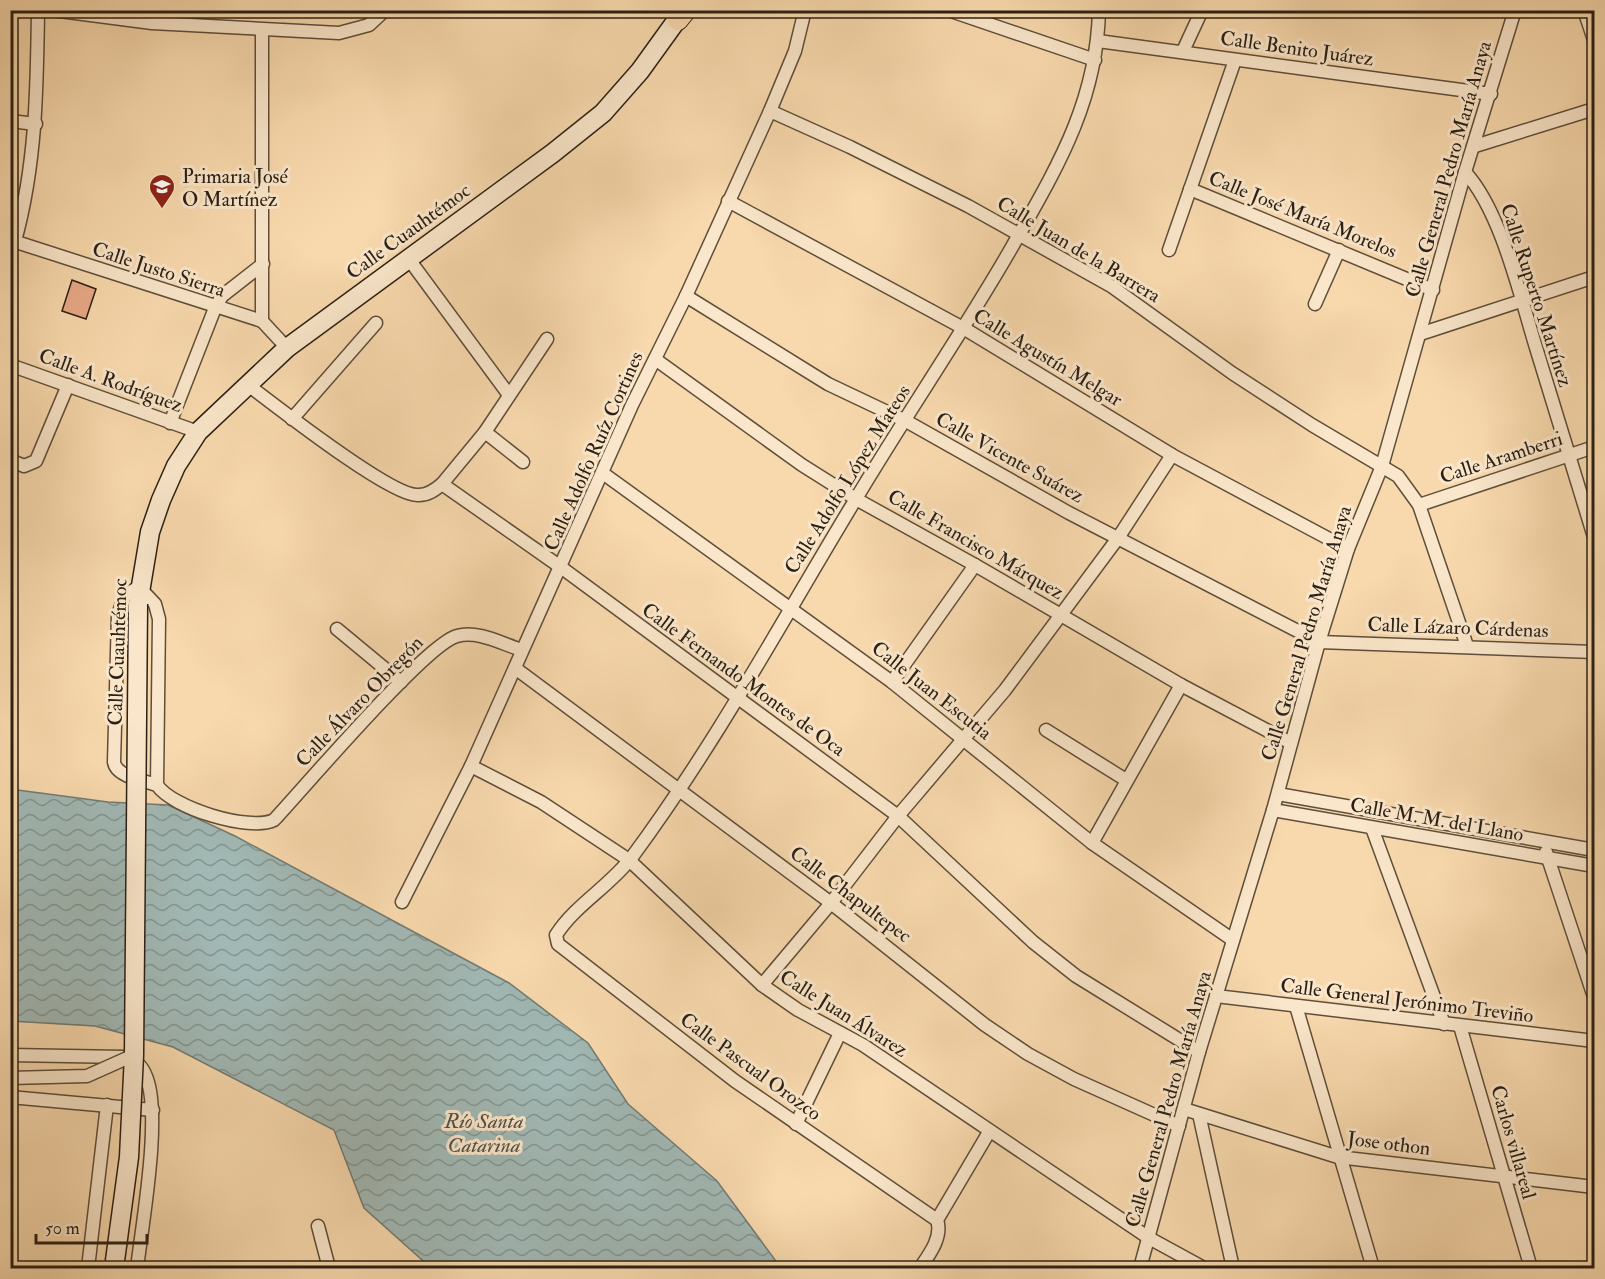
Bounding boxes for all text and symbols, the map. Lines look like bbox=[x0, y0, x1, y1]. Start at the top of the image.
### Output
street label: Calle Benito Juárez bbox=[1219, 25, 1375, 72]
street label: Calle General Pedro María Anaya bbox=[1400, 37, 1497, 300]
place label: Primaria José O Martínez bbox=[182, 164, 288, 212]
street label: Calle José María Morelos bbox=[1205, 165, 1401, 264]
school or university icon: Primaria José O Martínez bbox=[147, 172, 177, 210]
street label: Calle Cuauhtémoc bbox=[341, 178, 475, 285]
street label: Calle Juan de la Barrera bbox=[992, 191, 1166, 309]
street label: Calle Ruperto Martínez bbox=[1494, 200, 1578, 391]
street label: Calle Justo Sierra bbox=[89, 236, 229, 303]
street label: Calle Agustín Melgar bbox=[969, 303, 1127, 412]
street label: Calle A. Rodríguez bbox=[36, 343, 186, 418]
street label: Calle Adolfo Ruíz Cortines bbox=[538, 347, 649, 555]
street label: Calle Adolfo López Mateos bbox=[779, 380, 917, 579]
street label: Calle Vicente Suárez bbox=[931, 406, 1088, 509]
street label: Calle Aramberri bbox=[1437, 426, 1566, 489]
street label: Calle Francisco Márquez bbox=[883, 484, 1069, 605]
street label: Calle General Pedro María Anaya bbox=[1256, 502, 1357, 764]
street label: Calle Cuauhtémoc bbox=[102, 578, 133, 726]
street label: Calle Fernando Montes de Oca bbox=[637, 597, 851, 762]
street label: Calle Lázaro Cárdenas bbox=[1367, 612, 1549, 643]
street label: Calle Álvaro Obregón bbox=[290, 630, 428, 772]
street label: Calle Juan Escutia bbox=[866, 636, 998, 746]
street label: Calle M. M. del Llano bbox=[1348, 792, 1526, 847]
street label: Calle Chapultepec bbox=[784, 841, 916, 949]
street label: Calle Juan Álvarez bbox=[775, 963, 913, 1063]
street label: Calle General Pedro María Anaya bbox=[1120, 967, 1217, 1230]
street label: Calle General Jerónimo Treviño bbox=[1279, 973, 1535, 1028]
street label: Calle Pascual Orozco bbox=[675, 1007, 826, 1126]
street label: Carlos villareal bbox=[1485, 1082, 1542, 1202]
water label: Río Santa Catarina bbox=[444, 1108, 524, 1159]
street label: Jose othon bbox=[1345, 1126, 1432, 1161]
scale bar bbox=[36, 1207, 147, 1245]
text: 50 m bbox=[45, 1217, 80, 1240]

